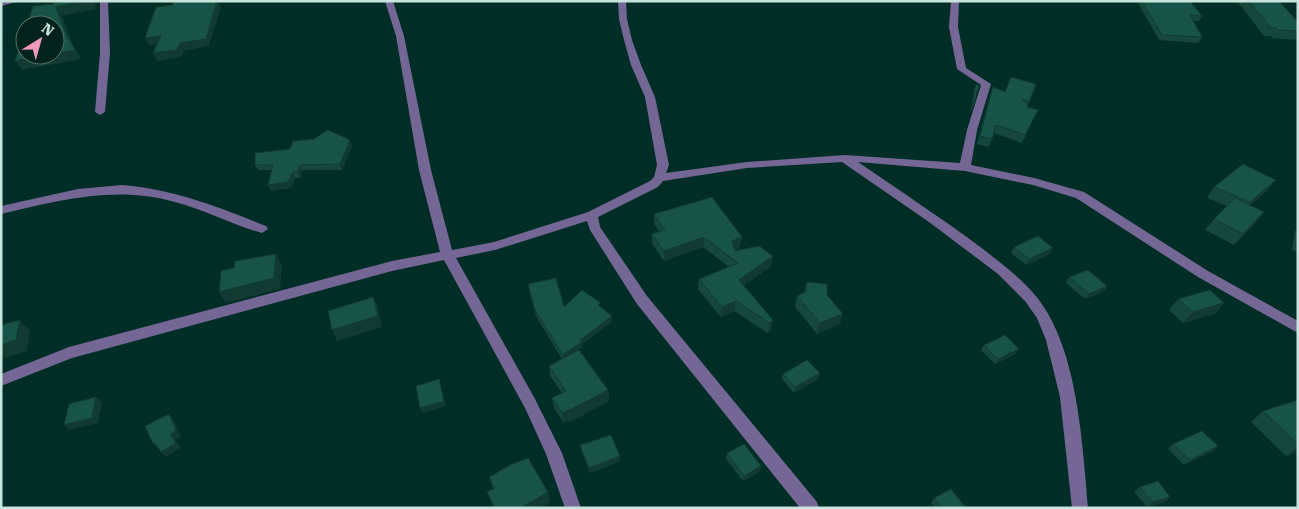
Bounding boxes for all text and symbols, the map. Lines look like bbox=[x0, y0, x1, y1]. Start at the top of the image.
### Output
north arrow bbox=[15, 15, 65, 65]
text: N bbox=[39, 20, 57, 39]

